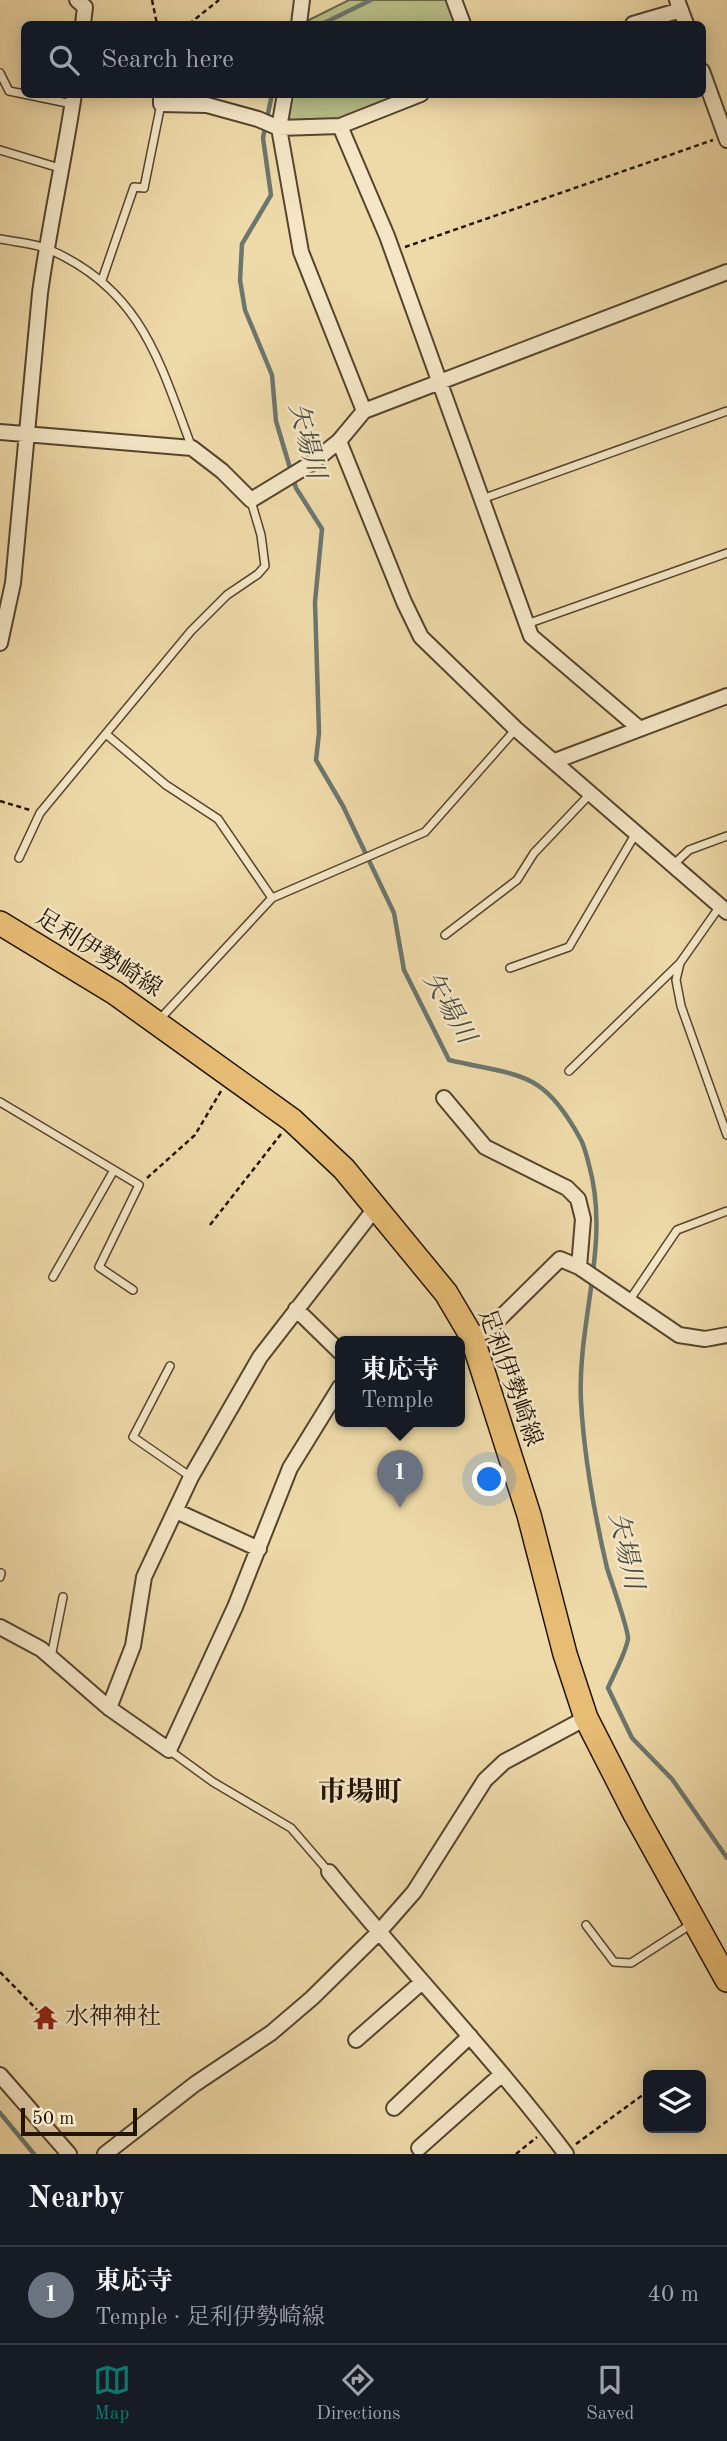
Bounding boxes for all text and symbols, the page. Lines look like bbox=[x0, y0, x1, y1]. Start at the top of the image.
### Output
search box bbox=[21, 21, 706, 98]
icon: search bbox=[45, 41, 83, 79]
text: Search here bbox=[101, 47, 234, 73]
water label: 矢場川 bbox=[283, 399, 331, 485]
street label: 足利伊勢崎線 bbox=[31, 903, 167, 1002]
water label: 矢場川 bbox=[417, 967, 482, 1051]
street label: 足利伊勢崎線 bbox=[473, 1305, 548, 1450]
popup bbox=[335, 1336, 465, 1427]
text: 東応寺 bbox=[361, 1358, 439, 1384]
text: Temple bbox=[361, 1389, 433, 1412]
pin: 1 bbox=[377, 1450, 423, 1508]
your location bbox=[472, 1462, 506, 1496]
water label: 矢場川 bbox=[604, 1510, 649, 1595]
district label: 市場町 bbox=[318, 1777, 402, 1808]
place label: 水神神社 bbox=[65, 2003, 161, 2030]
temple icon: 水神神社 bbox=[31, 2004, 59, 2032]
map controls bbox=[643, 2070, 706, 2133]
button: layers bbox=[643, 2070, 706, 2133]
scale bar bbox=[21, 2105, 136, 2137]
text: 50 m bbox=[32, 2110, 74, 2129]
text: Nearby bbox=[28, 2184, 125, 2214]
text: 東応寺 bbox=[95, 2269, 173, 2295]
text: 1 bbox=[44, 2283, 58, 2306]
text: 40 m bbox=[648, 2283, 699, 2306]
text: Temple · 足利伊勢崎線 bbox=[95, 2306, 325, 2329]
tab: Map bbox=[93, 2361, 131, 2426]
tab: Directions bbox=[316, 2361, 401, 2426]
tab: Saved bbox=[586, 2361, 634, 2426]

